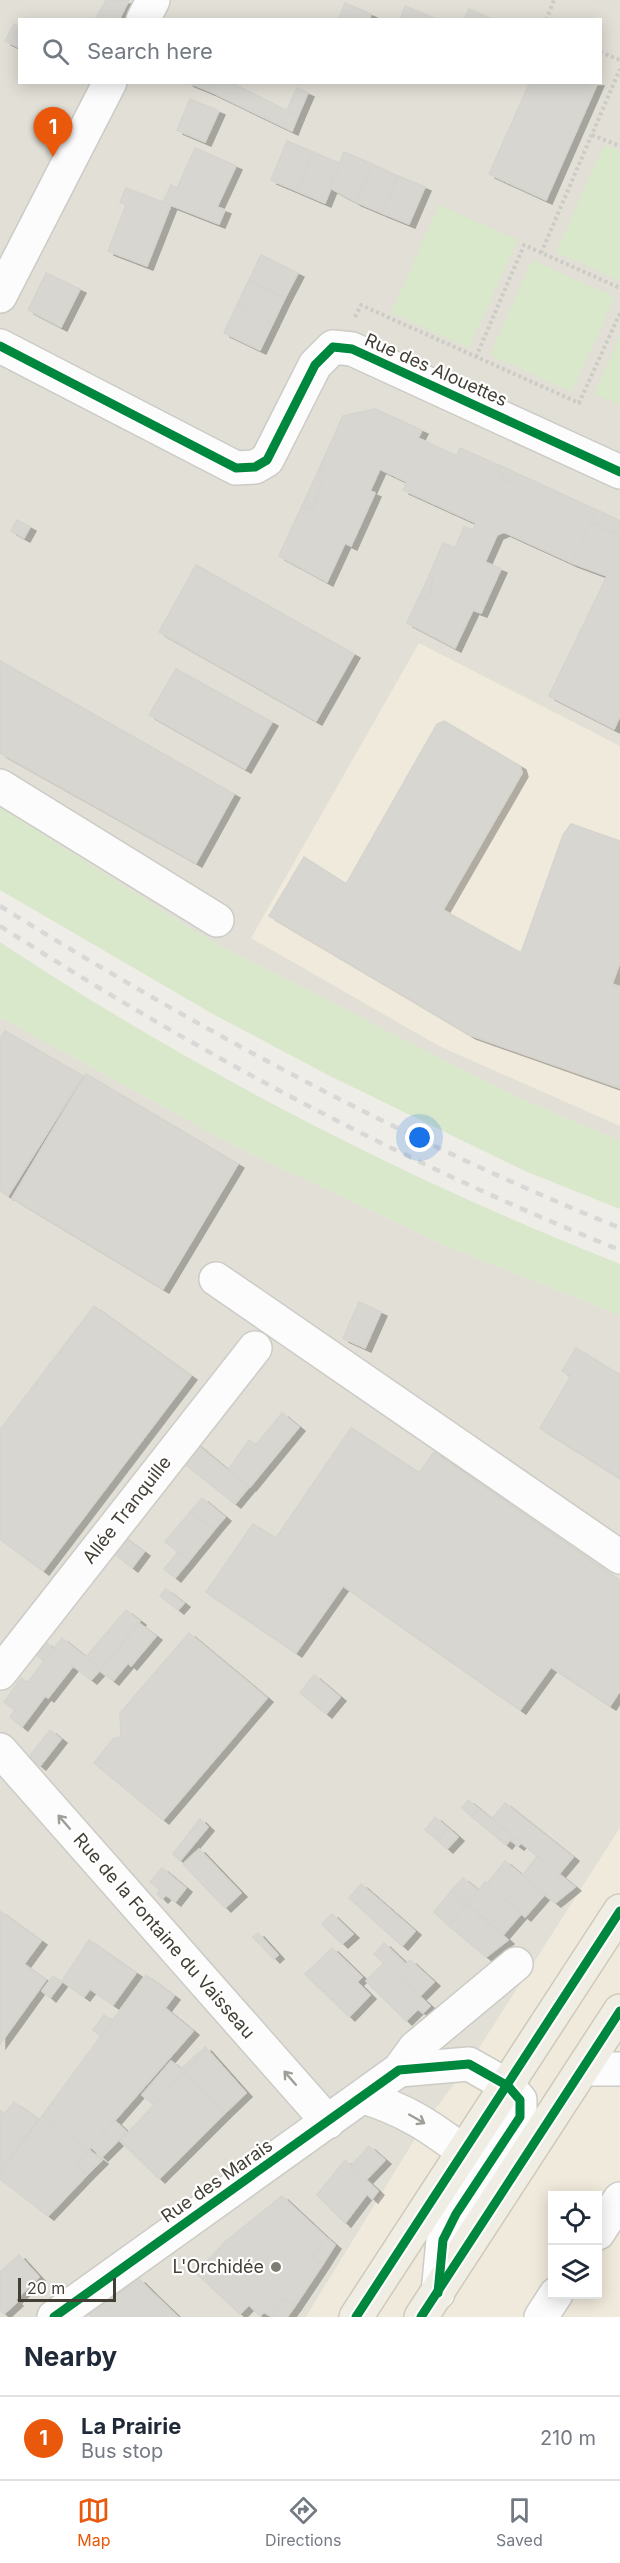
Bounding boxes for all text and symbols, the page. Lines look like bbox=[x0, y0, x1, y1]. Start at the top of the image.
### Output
search box bbox=[18, 18, 602, 84]
icon: search bbox=[39, 35, 72, 68]
text: Search here bbox=[87, 38, 213, 64]
pin: 1 bbox=[34, 108, 72, 157]
street label: Rue des Alouettes bbox=[362, 329, 511, 410]
your location bbox=[405, 1123, 434, 1152]
street label: Allée Tranquille bbox=[78, 1452, 175, 1568]
one-way arrow bbox=[57, 1814, 71, 1829]
street label: Rue de la Fontaine du Vaisseau bbox=[70, 1829, 259, 2043]
one-way arrow bbox=[283, 2071, 297, 2086]
one-way arrow bbox=[408, 2113, 425, 2125]
street label: Rue des Marais bbox=[157, 2134, 276, 2227]
map controls bbox=[548, 2191, 602, 2299]
button: locate bbox=[548, 2191, 602, 2245]
button: layers bbox=[548, 2245, 602, 2299]
place label: L'Orchidée bbox=[173, 2256, 264, 2277]
marker: L'Orchidée bbox=[269, 2260, 283, 2274]
scale bar bbox=[18, 2275, 116, 2302]
text: 20 m bbox=[27, 2278, 65, 2298]
text: Nearby bbox=[24, 2341, 117, 2372]
text: La Prairie bbox=[81, 2413, 181, 2439]
text: 1 bbox=[39, 2426, 48, 2450]
text: 210 m bbox=[540, 2426, 596, 2450]
text: Bus stop bbox=[81, 2439, 163, 2463]
tab: Map bbox=[77, 2494, 111, 2550]
tab: Directions bbox=[265, 2494, 341, 2550]
tab: Saved bbox=[496, 2494, 543, 2550]

